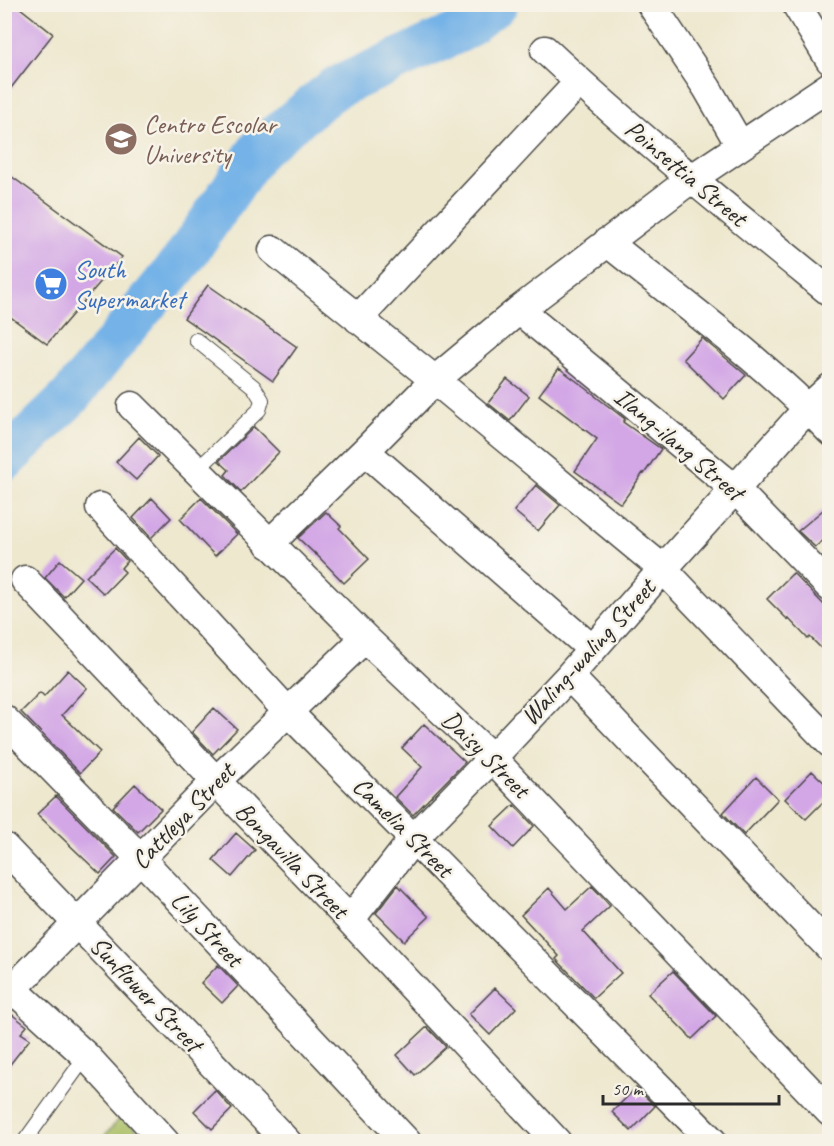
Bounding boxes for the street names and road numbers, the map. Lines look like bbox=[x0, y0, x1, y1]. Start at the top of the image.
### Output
street label: Poinsettia Street bbox=[618, 112, 756, 235]
street label: Ilang-ilang Street bbox=[607, 380, 753, 510]
street label: Waling-waling Street bbox=[513, 570, 664, 732]
street label: Daisy Street bbox=[435, 703, 539, 807]
street label: Cattleya Street bbox=[124, 754, 244, 876]
street label: Camelia Street bbox=[345, 769, 462, 886]
street label: Bongavilla Street bbox=[228, 795, 358, 927]
street label: Lily Street bbox=[164, 884, 252, 976]
street label: Sunflower Street bbox=[82, 929, 212, 1061]

